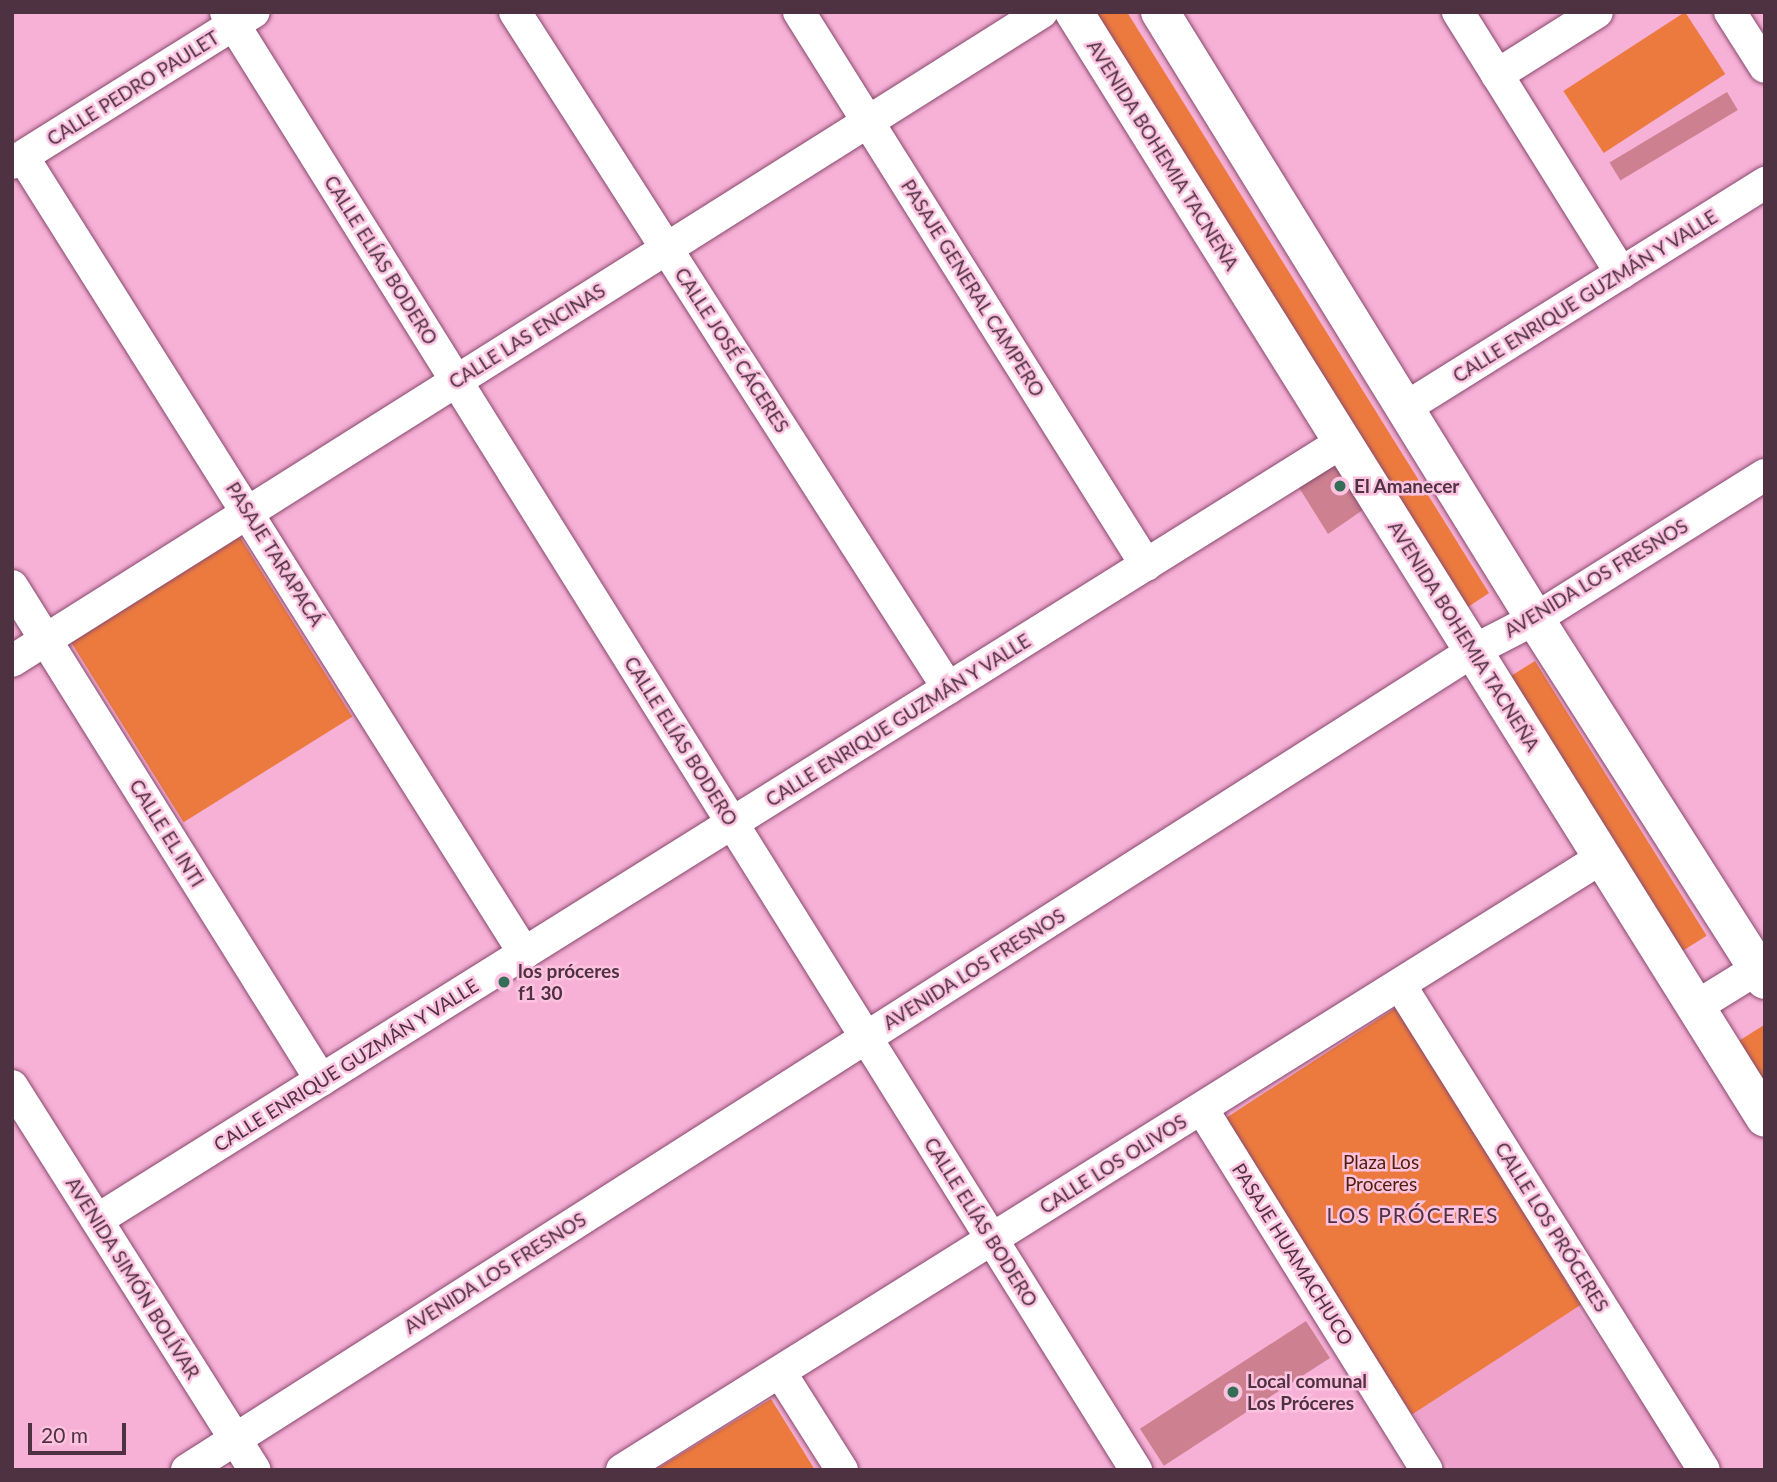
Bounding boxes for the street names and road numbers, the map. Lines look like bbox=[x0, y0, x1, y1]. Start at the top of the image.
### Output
street label: CALLE PEDRO PAULET bbox=[43, 26, 223, 150]
street label: AVENIDA BOHEMIA TACNEÑA bbox=[1082, 35, 1244, 275]
street label: CALLE ELÍAS BODERO bbox=[320, 171, 442, 349]
street label: PASAJE GENERAL CAMPERO bbox=[896, 175, 1050, 401]
street label: CALLE ENRIQUE GUZMÁN Y VALLE bbox=[1448, 204, 1722, 388]
street label: CALLE JOSÉ CÁCERES bbox=[670, 263, 794, 437]
street label: CALLE LAS ENCINAS bbox=[445, 279, 609, 393]
street label: PASAJE TARAPACÁ bbox=[221, 478, 329, 630]
street label: AVENIDA LOS FRESNOS bbox=[1500, 514, 1692, 642]
street label: AVENIDA BOHEMIA TACNEÑA bbox=[1383, 516, 1545, 756]
street label: CALLE ENRIQUE GUZMÁN Y VALLE bbox=[761, 628, 1035, 812]
street label: CALLE ELÍAS BODERO bbox=[620, 652, 742, 830]
street label: CALLE EL INTI bbox=[125, 775, 209, 891]
street label: AVENIDA LOS FRESNOS bbox=[879, 903, 1069, 1035]
street label: CALLE ENRIQUE GUZMÁN Y VALLE bbox=[209, 973, 483, 1157]
street label: CALLE LOS OLIVOS bbox=[1035, 1110, 1191, 1218]
street label: CALLE ELÍAS BODERO bbox=[920, 1133, 1042, 1311]
street label: CALLE LOS PRÓCERES bbox=[1490, 1138, 1614, 1316]
street label: PASAJE HUAMACHUCO bbox=[1228, 1159, 1358, 1349]
street label: AVENIDA SIMÓN BOLÍVAR bbox=[61, 1173, 205, 1383]
street label: AVENIDA LOS FRESNOS bbox=[400, 1207, 590, 1339]

